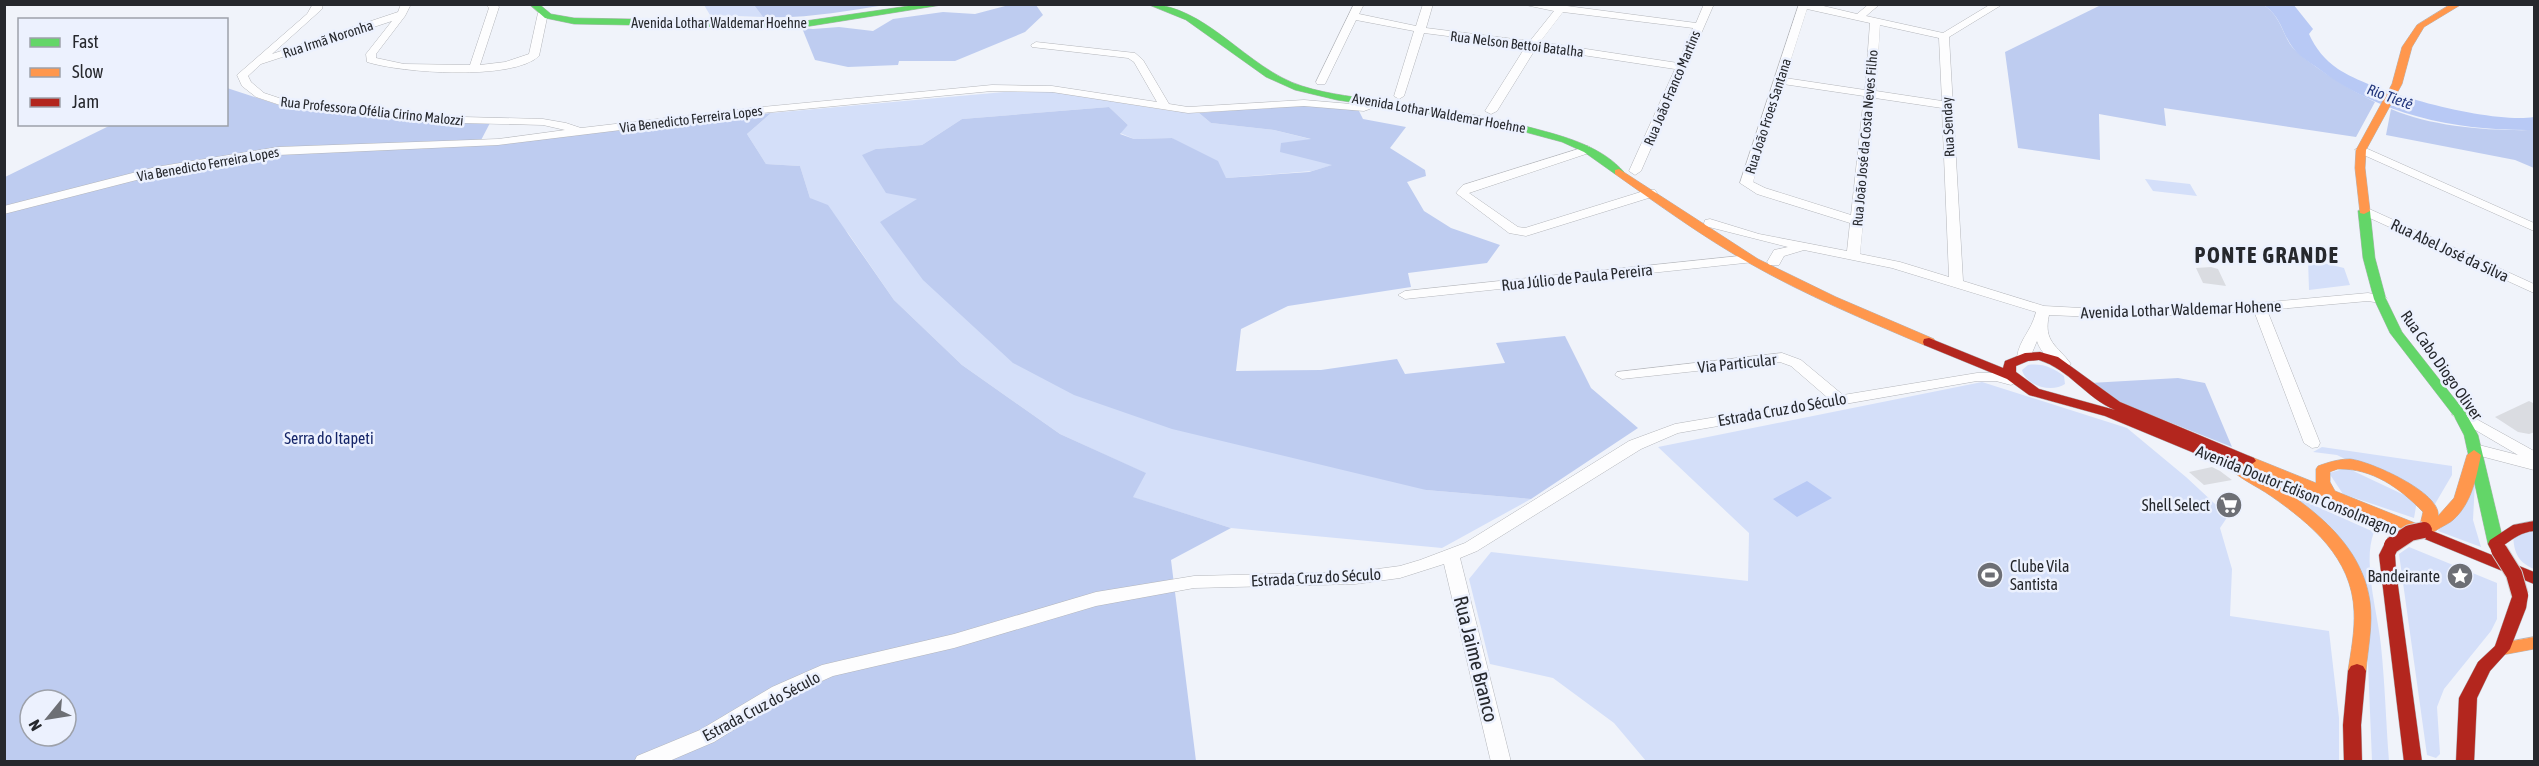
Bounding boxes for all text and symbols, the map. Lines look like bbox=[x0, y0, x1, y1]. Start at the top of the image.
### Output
street label: Avenida Lothar Waldemar Hoehne bbox=[631, 15, 807, 31]
street label: Rua Irmã Noronha bbox=[281, 17, 375, 61]
legend bbox=[18, 18, 228, 126]
street label: Rua Nelson Bettoi Batalha bbox=[1449, 28, 1585, 60]
street label: Rua João Franco Martins bbox=[1641, 28, 1703, 148]
text: Fast bbox=[72, 31, 99, 52]
street label: Rua João José da Costa Neves Filho bbox=[1849, 49, 1881, 227]
street label: Rua João Froes Santana bbox=[1742, 56, 1794, 176]
text: Slow bbox=[72, 61, 103, 82]
water label: Rio Tietê bbox=[2365, 80, 2416, 113]
street label: Avenida Lothar Waldemar Hoehne bbox=[1351, 90, 1527, 136]
text: Jam bbox=[72, 91, 99, 112]
street label: Rua Professora Ofélia Cirino Malozzi bbox=[280, 93, 464, 129]
street label: Rua Senday bbox=[1938, 96, 1958, 157]
street label: Via Benedicto Ferreira Lopes bbox=[619, 102, 763, 136]
street label: Via Benedicto Ferreira Lopes bbox=[136, 144, 280, 184]
street label: Rua Abel José da Silva bbox=[2388, 215, 2512, 285]
district label: PONTE GRANDE bbox=[2195, 242, 2339, 268]
street label: Rua Júlio de Paula Pereira bbox=[1501, 260, 1653, 294]
street label: Avenida Lothar Waldemar Hohene bbox=[2080, 297, 2282, 321]
street label: Rua Cabo Diogo Oliver bbox=[2397, 307, 2487, 424]
street label: Via Particular bbox=[1697, 350, 1778, 376]
street label: Estrada Cruz do Século bbox=[1716, 389, 1848, 429]
park label: Serra do Itapeti bbox=[284, 429, 374, 448]
street label: Avenida Doutor Edison Consolmagno bbox=[2193, 441, 2400, 540]
supermarket icon: Shell Select bbox=[2214, 490, 2244, 520]
place label: Shell Select bbox=[2142, 496, 2210, 514]
place label: Clube Vila Santista bbox=[2010, 557, 2069, 593]
sports icon: Clube Vila Santista bbox=[1975, 560, 2005, 590]
place icon: Bandeirante bbox=[2445, 561, 2475, 591]
street label: Estrada Cruz do Século bbox=[1251, 565, 1381, 589]
place label: Bandeirante bbox=[2367, 567, 2440, 585]
street label: Rua Jaime Branco bbox=[1450, 594, 1503, 724]
street label: Estrada Cruz do Século bbox=[699, 667, 823, 745]
north arrow bbox=[18, 688, 78, 748]
text: N bbox=[25, 717, 45, 734]

